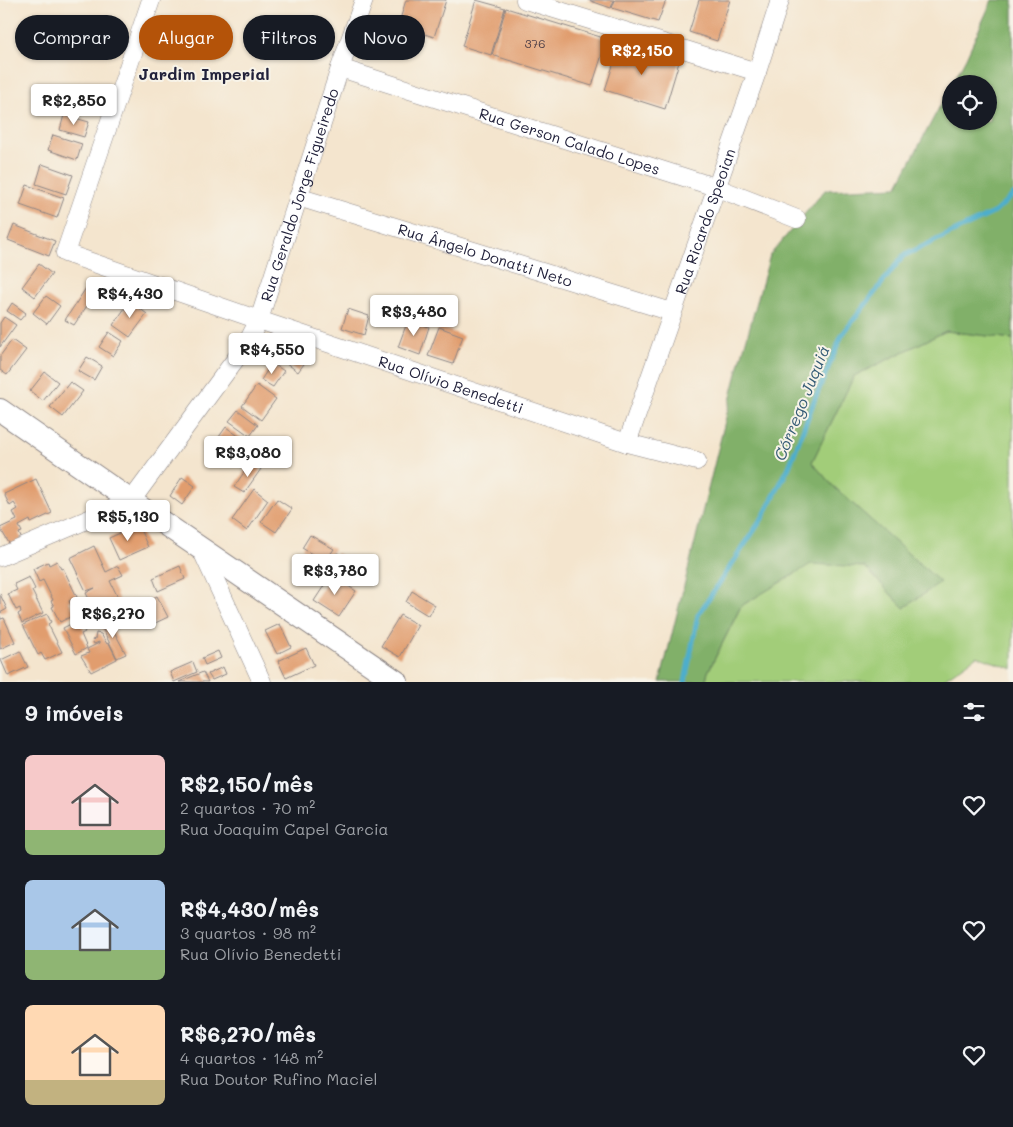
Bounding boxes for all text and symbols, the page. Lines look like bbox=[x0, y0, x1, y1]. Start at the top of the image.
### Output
chip: Comprar bbox=[15, 15, 129, 60]
chip: Alugar bbox=[139, 15, 233, 60]
chip: Filtros bbox=[243, 15, 335, 60]
chip: Novo bbox=[345, 15, 425, 60]
pin: R$2,150 bbox=[596, 34, 688, 76]
house number: 376 bbox=[525, 35, 545, 51]
text: R$2,150 bbox=[611, 39, 673, 60]
district label: Jardim Imperial bbox=[138, 63, 270, 84]
map controls bbox=[942, 75, 997, 130]
button: locate bbox=[942, 75, 997, 130]
pin: R$2,850 bbox=[28, 84, 120, 126]
street label: Rua Geraldo Jorge Figueiredo bbox=[256, 86, 343, 304]
text: R$2,850 bbox=[42, 89, 106, 110]
street label: Rua Gerson Calado Lopes bbox=[477, 103, 663, 179]
street label: Rua Ricardo Speoian bbox=[670, 146, 740, 297]
street label: Rua Ângelo Donatti Neto bbox=[396, 218, 575, 291]
pin: R$4,430 bbox=[84, 276, 176, 319]
text: R$4,430 bbox=[97, 282, 163, 303]
pin: R$3,480 bbox=[368, 294, 460, 337]
text: R$3,480 bbox=[381, 300, 447, 321]
pin: R$4,550 bbox=[226, 332, 318, 375]
text: R$4,550 bbox=[240, 338, 305, 359]
water label: Córrego Juquiá bbox=[768, 342, 834, 464]
street label: Rua Olívio Benedetti bbox=[376, 351, 526, 418]
pin: R$3,080 bbox=[202, 436, 294, 478]
text: R$3,080 bbox=[215, 441, 281, 462]
pin: R$5,130 bbox=[82, 500, 174, 542]
text: R$5,130 bbox=[97, 505, 159, 526]
pin: R$3,780 bbox=[289, 554, 381, 596]
text: R$3,780 bbox=[303, 559, 367, 580]
pin: R$6,270 bbox=[67, 596, 159, 639]
text: R$6,270 bbox=[81, 602, 145, 623]
icon: filters bbox=[960, 698, 988, 726]
text: 9 imóveis bbox=[25, 699, 123, 726]
text: R$2,150/mês bbox=[180, 770, 313, 797]
icon: home bbox=[65, 775, 125, 835]
icon: heart bbox=[960, 791, 988, 819]
text: 2 quartos · 70 m² bbox=[180, 797, 315, 818]
text: Rua Joaquim Capel Garcia bbox=[180, 818, 389, 839]
text: R$4,430/mês bbox=[180, 895, 319, 922]
icon: home bbox=[65, 900, 125, 960]
icon: heart bbox=[960, 916, 988, 944]
text: 3 quartos · 98 m² bbox=[180, 922, 316, 943]
text: Rua Olívio Benedetti bbox=[180, 943, 341, 964]
text: R$6,270/mês bbox=[180, 1020, 316, 1047]
icon: home bbox=[65, 1025, 125, 1085]
icon: heart bbox=[960, 1041, 988, 1069]
text: 4 quartos · 148 m² bbox=[180, 1047, 323, 1068]
text: Rua Doutor Rufino Maciel bbox=[180, 1068, 378, 1089]

